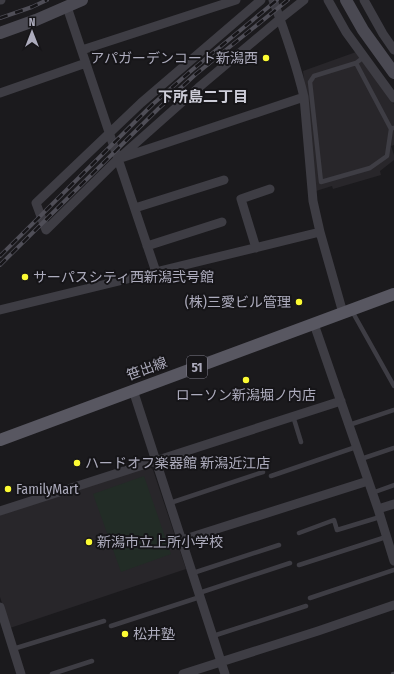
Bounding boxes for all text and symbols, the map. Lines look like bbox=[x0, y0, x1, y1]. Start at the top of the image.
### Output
north arrow bbox=[12, 12, 52, 52]
text: N bbox=[29, 16, 35, 29]
place label: アパガーデンコート新潟西 bbox=[90, 50, 258, 67]
marker: アパガーデンコート新潟西 bbox=[261, 53, 271, 63]
district label: 下所島二丁目 bbox=[158, 88, 248, 106]
place label: サーパスシティ西新潟弐号館 bbox=[33, 269, 214, 286]
marker: サーパスシティ西新潟弐号館 bbox=[20, 272, 30, 282]
place label: (株)三愛ビル管理 bbox=[185, 294, 291, 311]
marker: (株)三愛ビル管理 bbox=[294, 297, 304, 307]
street label: 笹出線 bbox=[124, 354, 170, 384]
road number: 51 bbox=[187, 356, 207, 378]
marker: ローソン新潟堀ノ内店 bbox=[241, 375, 251, 385]
place label: ローソン新潟堀ノ内店 bbox=[176, 387, 316, 404]
place label: ハードオフ楽器館 新潟近江店 bbox=[85, 455, 270, 472]
marker: ハードオフ楽器館 新潟近江店 bbox=[72, 458, 82, 468]
place label: FamilyMart bbox=[16, 481, 79, 498]
marker: FamilyMart bbox=[3, 484, 13, 494]
place label: 新潟市立上所小学校 bbox=[97, 534, 223, 551]
marker: 新潟市立上所小学校 bbox=[84, 537, 94, 547]
place label: 松井塾 bbox=[133, 626, 175, 643]
marker: 松井塾 bbox=[120, 629, 130, 639]

